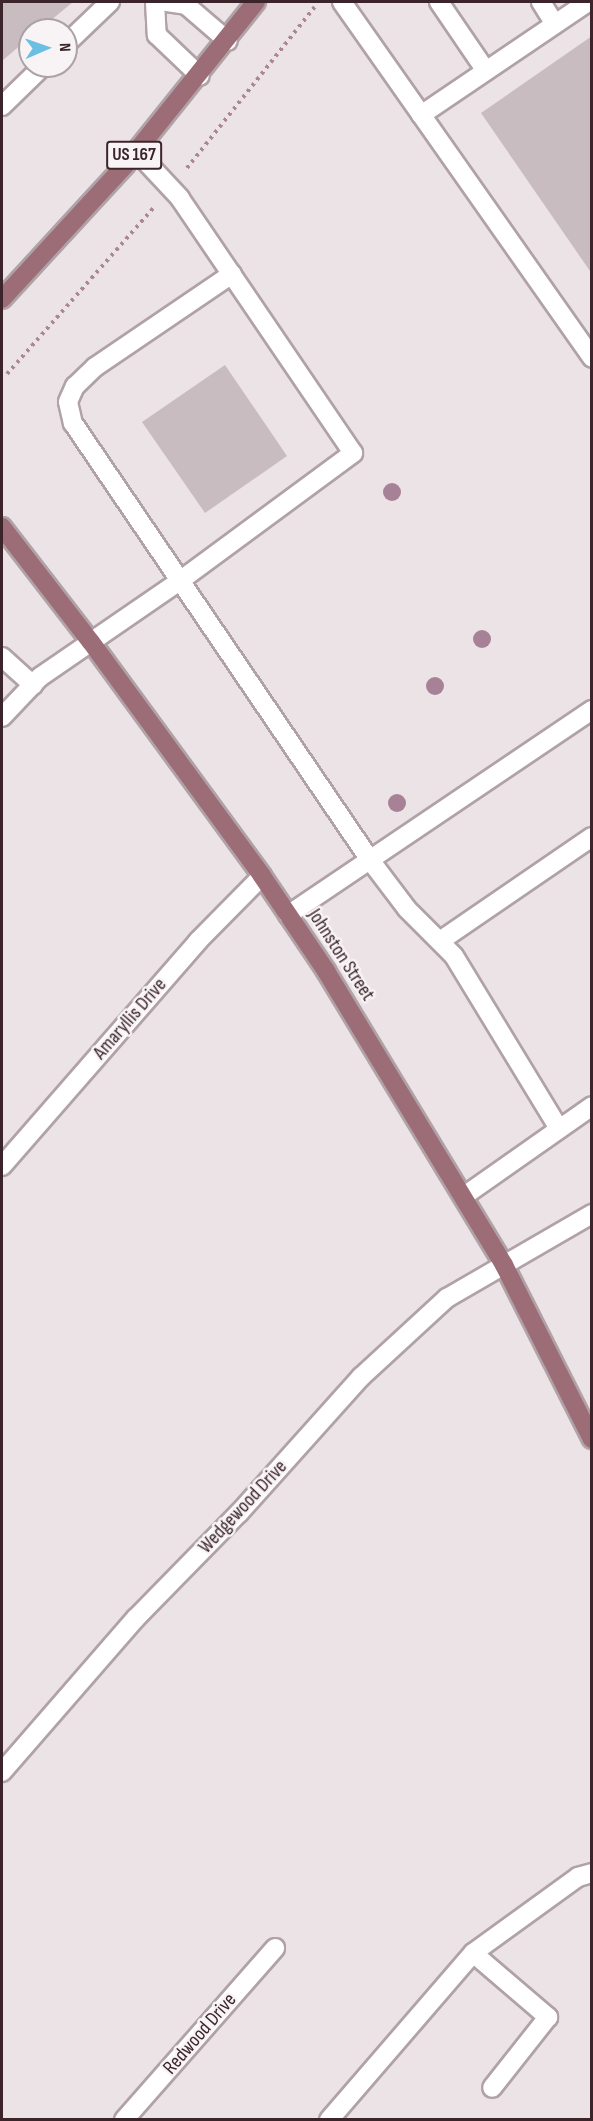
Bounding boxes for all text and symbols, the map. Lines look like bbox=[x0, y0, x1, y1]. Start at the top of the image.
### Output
north arrow bbox=[18, 18, 78, 78]
text: N bbox=[55, 43, 74, 52]
road number: US 167 bbox=[106, 140, 162, 170]
street label: Johnston Street bbox=[302, 904, 380, 1006]
street label: Amaryllis Drive bbox=[88, 973, 172, 1065]
street label: Wedgewood Drive bbox=[194, 1455, 292, 1559]
street label: Redwood Drive bbox=[158, 1989, 242, 2079]

